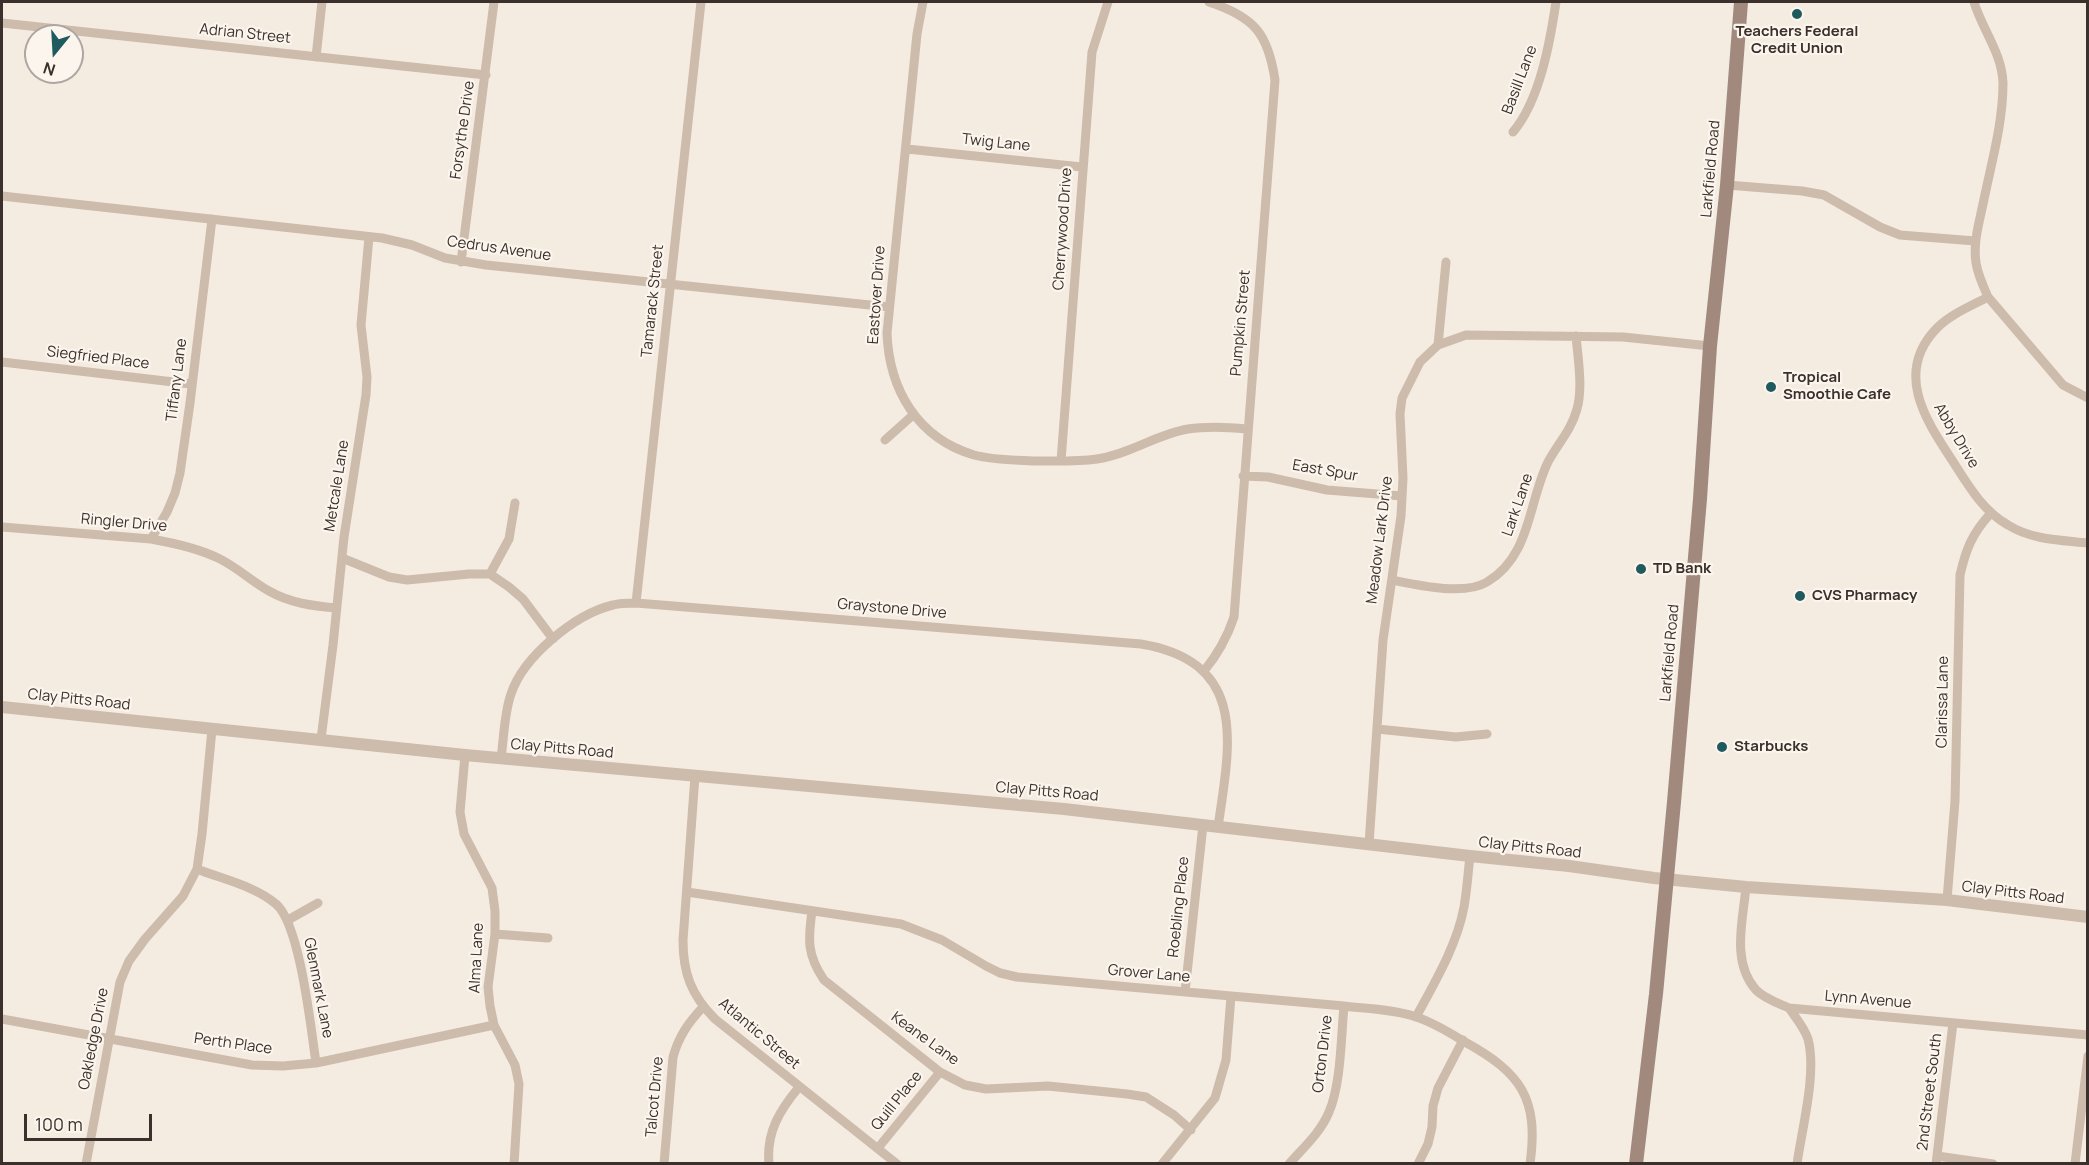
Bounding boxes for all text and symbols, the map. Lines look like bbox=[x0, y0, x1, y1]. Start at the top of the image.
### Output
marker: Teachers Federal Credit Union bbox=[1790, 7, 1804, 21]
street label: Adrian Street bbox=[199, 20, 291, 48]
place label: Teachers Federal Credit Union bbox=[1736, 23, 1858, 58]
north arrow bbox=[24, 24, 84, 84]
street label: Basill Lane bbox=[1499, 43, 1541, 117]
text: N bbox=[40, 57, 58, 81]
street label: Forsythe Drive bbox=[447, 80, 479, 180]
street label: Larkfield Road bbox=[1698, 120, 1724, 218]
street label: Twig Lane bbox=[961, 130, 1031, 156]
street label: Cherrywood Drive bbox=[1050, 167, 1076, 291]
street label: Cedrus Avenue bbox=[446, 233, 552, 265]
street label: Tamarack Street bbox=[638, 244, 668, 358]
street label: Eastover Drive bbox=[865, 245, 889, 345]
street label: Pumpkin Street bbox=[1227, 269, 1255, 377]
street label: Tiffany Lane bbox=[163, 337, 191, 423]
street label: Siegfried Place bbox=[46, 343, 150, 373]
place label: Tropical Smoothie Cafe bbox=[1783, 369, 1891, 404]
marker: Tropical Smoothie Cafe bbox=[1764, 380, 1778, 394]
street label: Abby Drive bbox=[1930, 400, 1982, 472]
street label: Metcale Lane bbox=[321, 439, 353, 533]
street label: East Spur bbox=[1291, 456, 1359, 486]
street label: Lark Lane bbox=[1499, 471, 1537, 539]
street label: Meadow Lark Drive bbox=[1363, 475, 1397, 605]
street label: Ringler Drive bbox=[80, 510, 168, 536]
place label: TD Bank bbox=[1653, 560, 1711, 578]
marker: TD Bank bbox=[1634, 562, 1648, 576]
place label: CVS Pharmacy bbox=[1812, 587, 1917, 605]
marker: CVS Pharmacy bbox=[1793, 589, 1807, 603]
street label: Graystone Drive bbox=[837, 595, 947, 623]
street label: Larkfield Road bbox=[1657, 604, 1683, 702]
street label: Clarissa Lane bbox=[1933, 656, 1953, 748]
street label: Clay Pitts Road bbox=[27, 686, 131, 714]
street label: Clay Pitts Road bbox=[510, 736, 614, 762]
place label: Starbucks bbox=[1734, 738, 1808, 756]
marker: Starbucks bbox=[1715, 740, 1729, 754]
street label: Clay Pitts Road bbox=[995, 779, 1099, 805]
street label: Clay Pitts Road bbox=[1478, 834, 1582, 862]
street label: Roebling Place bbox=[1165, 856, 1193, 958]
street label: Clay Pitts Road bbox=[1961, 878, 2065, 908]
street label: Alma Lane bbox=[466, 922, 488, 994]
street label: Glenmark Lane bbox=[299, 936, 337, 1040]
street label: Grover Lane bbox=[1107, 961, 1191, 987]
street label: Oakledge Drive bbox=[75, 986, 113, 1092]
street label: Lynn Avenue bbox=[1824, 987, 1912, 1013]
street label: Atlantic Street bbox=[715, 995, 803, 1073]
street label: Keane Lane bbox=[888, 1008, 962, 1070]
street label: Orton Drive bbox=[1309, 1014, 1337, 1094]
street label: Perth Place bbox=[193, 1030, 273, 1058]
street label: 2nd Street South bbox=[1914, 1032, 1946, 1152]
street label: Talcot Drive bbox=[643, 1056, 667, 1138]
street label: Quill Place bbox=[868, 1068, 926, 1134]
scale bar bbox=[27, 1102, 154, 1140]
text: 100 m bbox=[35, 1112, 83, 1136]

